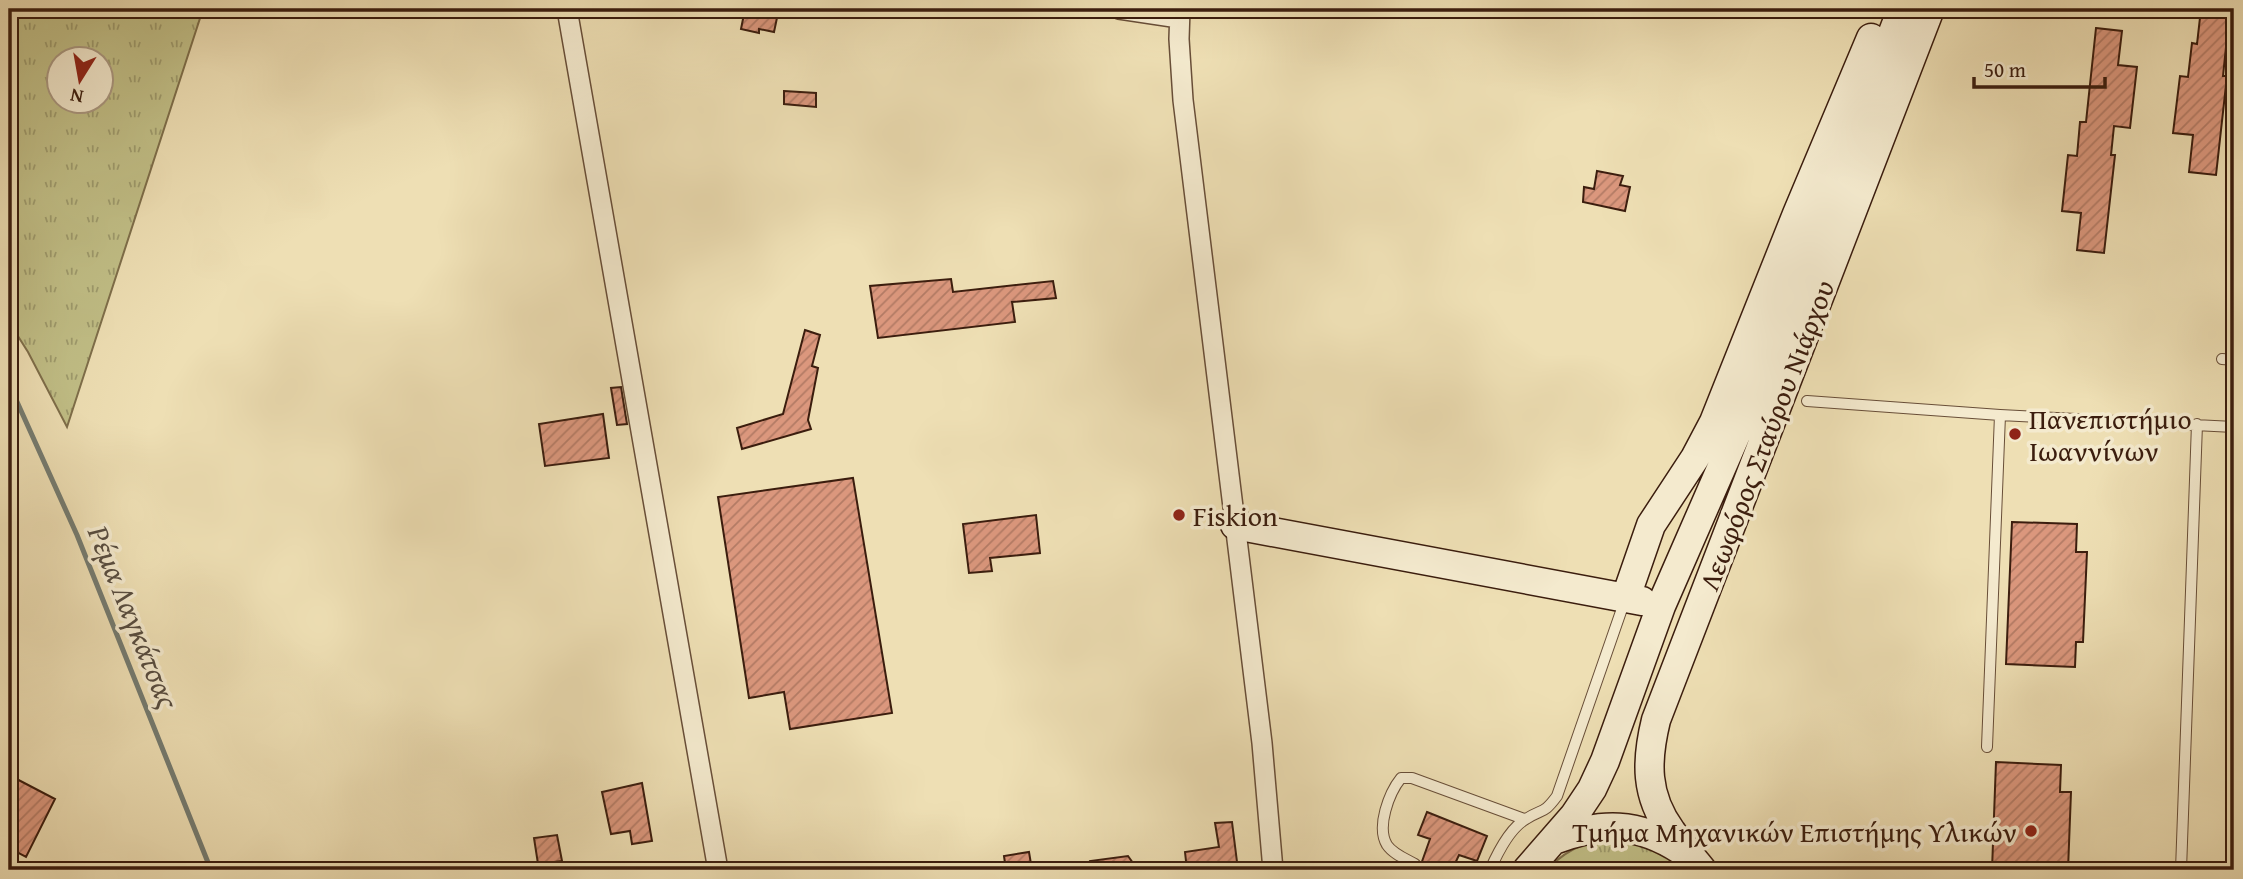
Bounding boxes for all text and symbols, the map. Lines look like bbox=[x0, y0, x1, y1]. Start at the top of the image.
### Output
north arrow bbox=[46, 46, 116, 116]
scale bar bbox=[1974, 46, 2105, 90]
text: 50 m bbox=[1984, 54, 2026, 85]
text: N bbox=[68, 82, 86, 112]
street label: Λεωφόρος Σταύρου Νιάρχου bbox=[1688, 274, 1844, 596]
place label: Πανεπιστήμιο Ιωαννίνων bbox=[2029, 398, 2192, 471]
marker: Πανεπιστήμιο Ιωαννίνων bbox=[2007, 426, 2023, 442]
place label: Fiskion bbox=[1193, 495, 1278, 536]
marker: Fiskion bbox=[1171, 507, 1187, 523]
water label: Ρέμα Λαγκάτσας bbox=[77, 518, 191, 716]
place label: Τμήμα Μηχανικών Επιστήμης Υλικών bbox=[1572, 811, 2017, 852]
marker: Τμήμα Μηχανικών Επιστήμης Υλικών bbox=[2023, 823, 2039, 839]

